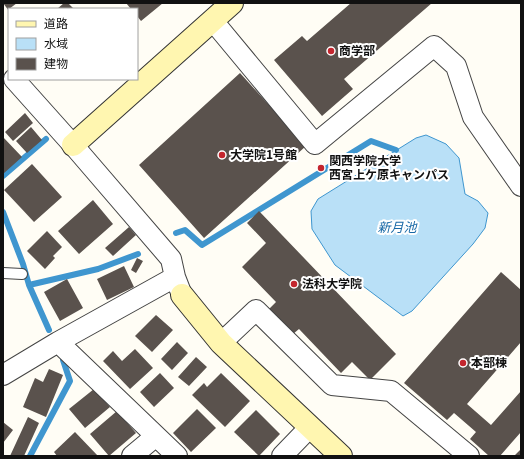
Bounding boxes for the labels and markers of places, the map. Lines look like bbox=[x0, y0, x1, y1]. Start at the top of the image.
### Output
place label: 商学部 bbox=[339, 41, 375, 58]
marker: 商学部 bbox=[326, 46, 336, 56]
place label: 大学院1号館 bbox=[230, 145, 297, 162]
marker: 大学院1号館 bbox=[217, 150, 227, 160]
place label: 関西学院大学 西宮上ケ原キャンパス bbox=[329, 151, 449, 182]
marker: 関西学院大学 西宮上ケ原キャンパス bbox=[316, 163, 326, 173]
place label: 法科大学院 bbox=[302, 274, 362, 291]
marker: 法科大学院 bbox=[289, 279, 299, 289]
place label: 本部棟 bbox=[471, 353, 507, 370]
marker: 本部棟 bbox=[458, 358, 468, 368]

